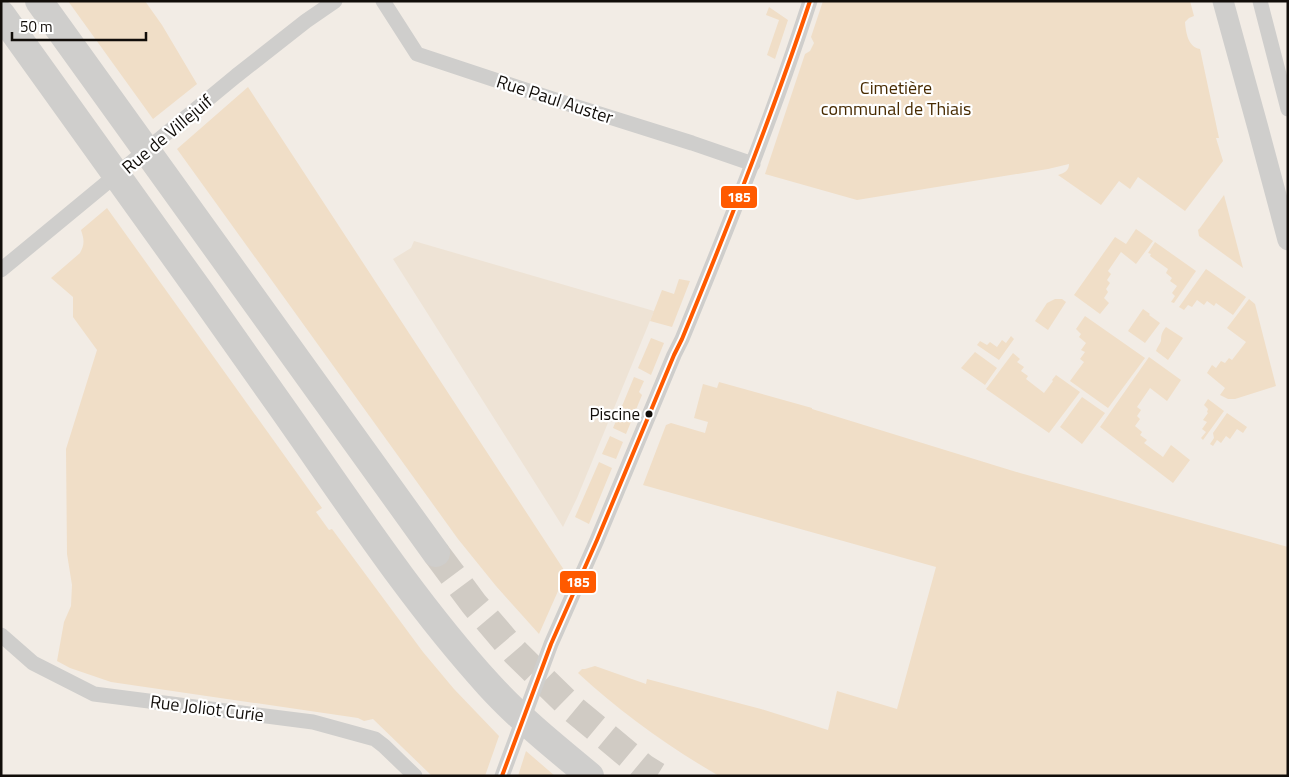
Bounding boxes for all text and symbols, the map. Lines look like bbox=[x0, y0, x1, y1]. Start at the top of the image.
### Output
scale bar bbox=[12, 10, 146, 42]
text: 50 m bbox=[20, 15, 53, 38]
street label: Rue Paul Auster bbox=[493, 67, 617, 131]
park label: Cimetière communal de Thiais bbox=[821, 74, 971, 122]
street label: Rue de Villejuif bbox=[116, 88, 218, 180]
line badge: 185 bbox=[720, 185, 758, 209]
text: 185 bbox=[727, 186, 751, 207]
place label: Piscine bbox=[589, 401, 640, 427]
marker: Piscine bbox=[644, 409, 654, 419]
line badge: 185 bbox=[559, 570, 597, 594]
text: 185 bbox=[566, 571, 590, 592]
street label: Rue Joliot Curie bbox=[149, 688, 265, 728]

